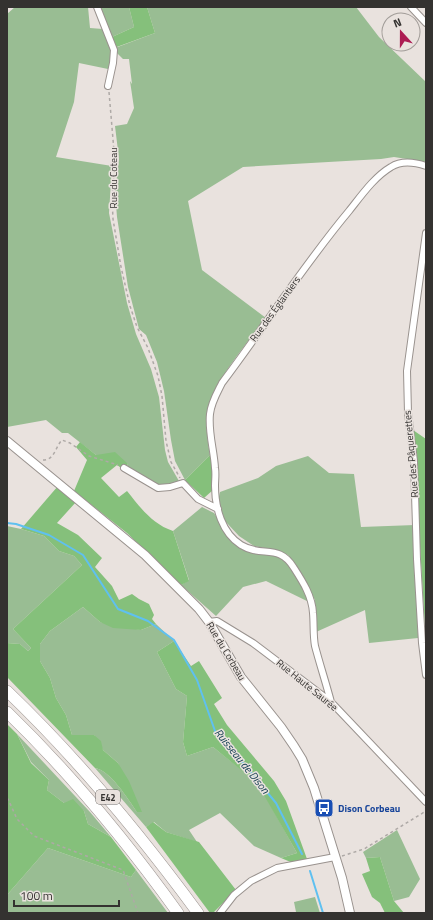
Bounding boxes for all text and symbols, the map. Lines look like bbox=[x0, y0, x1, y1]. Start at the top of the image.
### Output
north arrow bbox=[381, 12, 421, 52]
text: N bbox=[391, 14, 404, 31]
street label: Rue du Coteau bbox=[106, 148, 121, 208]
street label: Rue des Églantiers bbox=[246, 273, 304, 345]
street label: Rue des Pâquerettes bbox=[400, 409, 422, 498]
street label: Rue du Corbeau bbox=[203, 619, 249, 683]
street label: Rue Haute Saurée bbox=[273, 655, 341, 715]
water label: Ruisseau de Dison bbox=[211, 725, 274, 797]
road number: E42 bbox=[96, 790, 120, 804]
bus stop icon: Dison Corbeau bbox=[313, 797, 335, 819]
place label: Dison Corbeau bbox=[338, 801, 400, 816]
scale bar bbox=[14, 882, 119, 908]
text: 100 m bbox=[20, 886, 53, 905]

